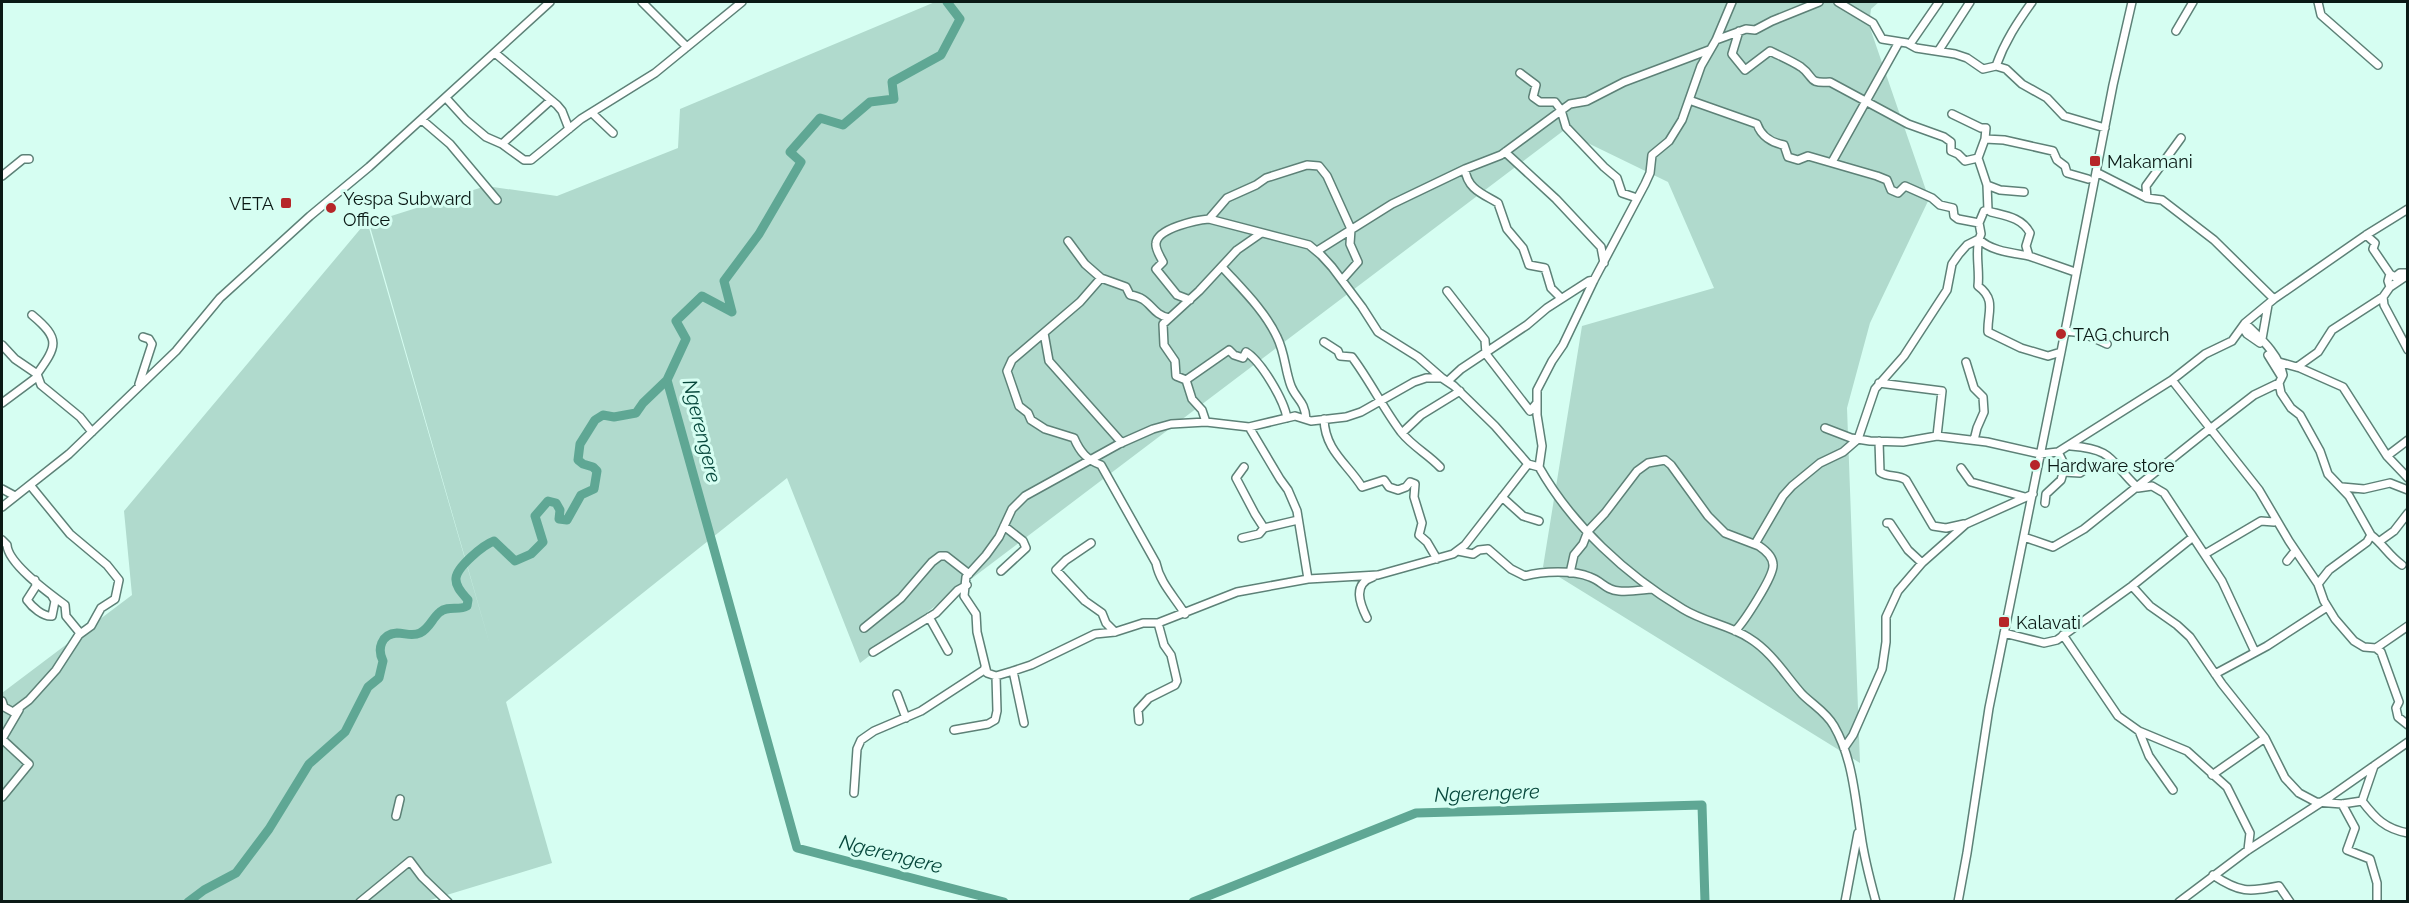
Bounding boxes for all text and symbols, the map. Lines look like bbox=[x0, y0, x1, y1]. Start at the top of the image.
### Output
place label: Makamani bbox=[2107, 151, 2193, 172]
marker: Makamani bbox=[2088, 154, 2102, 168]
place label: Yespa Subward Office bbox=[343, 188, 472, 230]
place label: VETA bbox=[229, 193, 274, 214]
marker: VETA bbox=[279, 196, 293, 210]
marker: Yespa Subward Office bbox=[324, 201, 338, 215]
place label: TAG church bbox=[2073, 324, 2169, 345]
marker: TAG church bbox=[2054, 327, 2068, 341]
water label: Ngerengere bbox=[678, 377, 726, 485]
place label: Hardware store bbox=[2047, 455, 2175, 476]
marker: Hardware store bbox=[2028, 458, 2042, 472]
place label: Kalavati bbox=[2016, 612, 2081, 633]
marker: Kalavati bbox=[1997, 615, 2011, 629]
water label: Ngerengere bbox=[1434, 779, 1540, 807]
water label: Ngerengere bbox=[837, 830, 945, 878]

